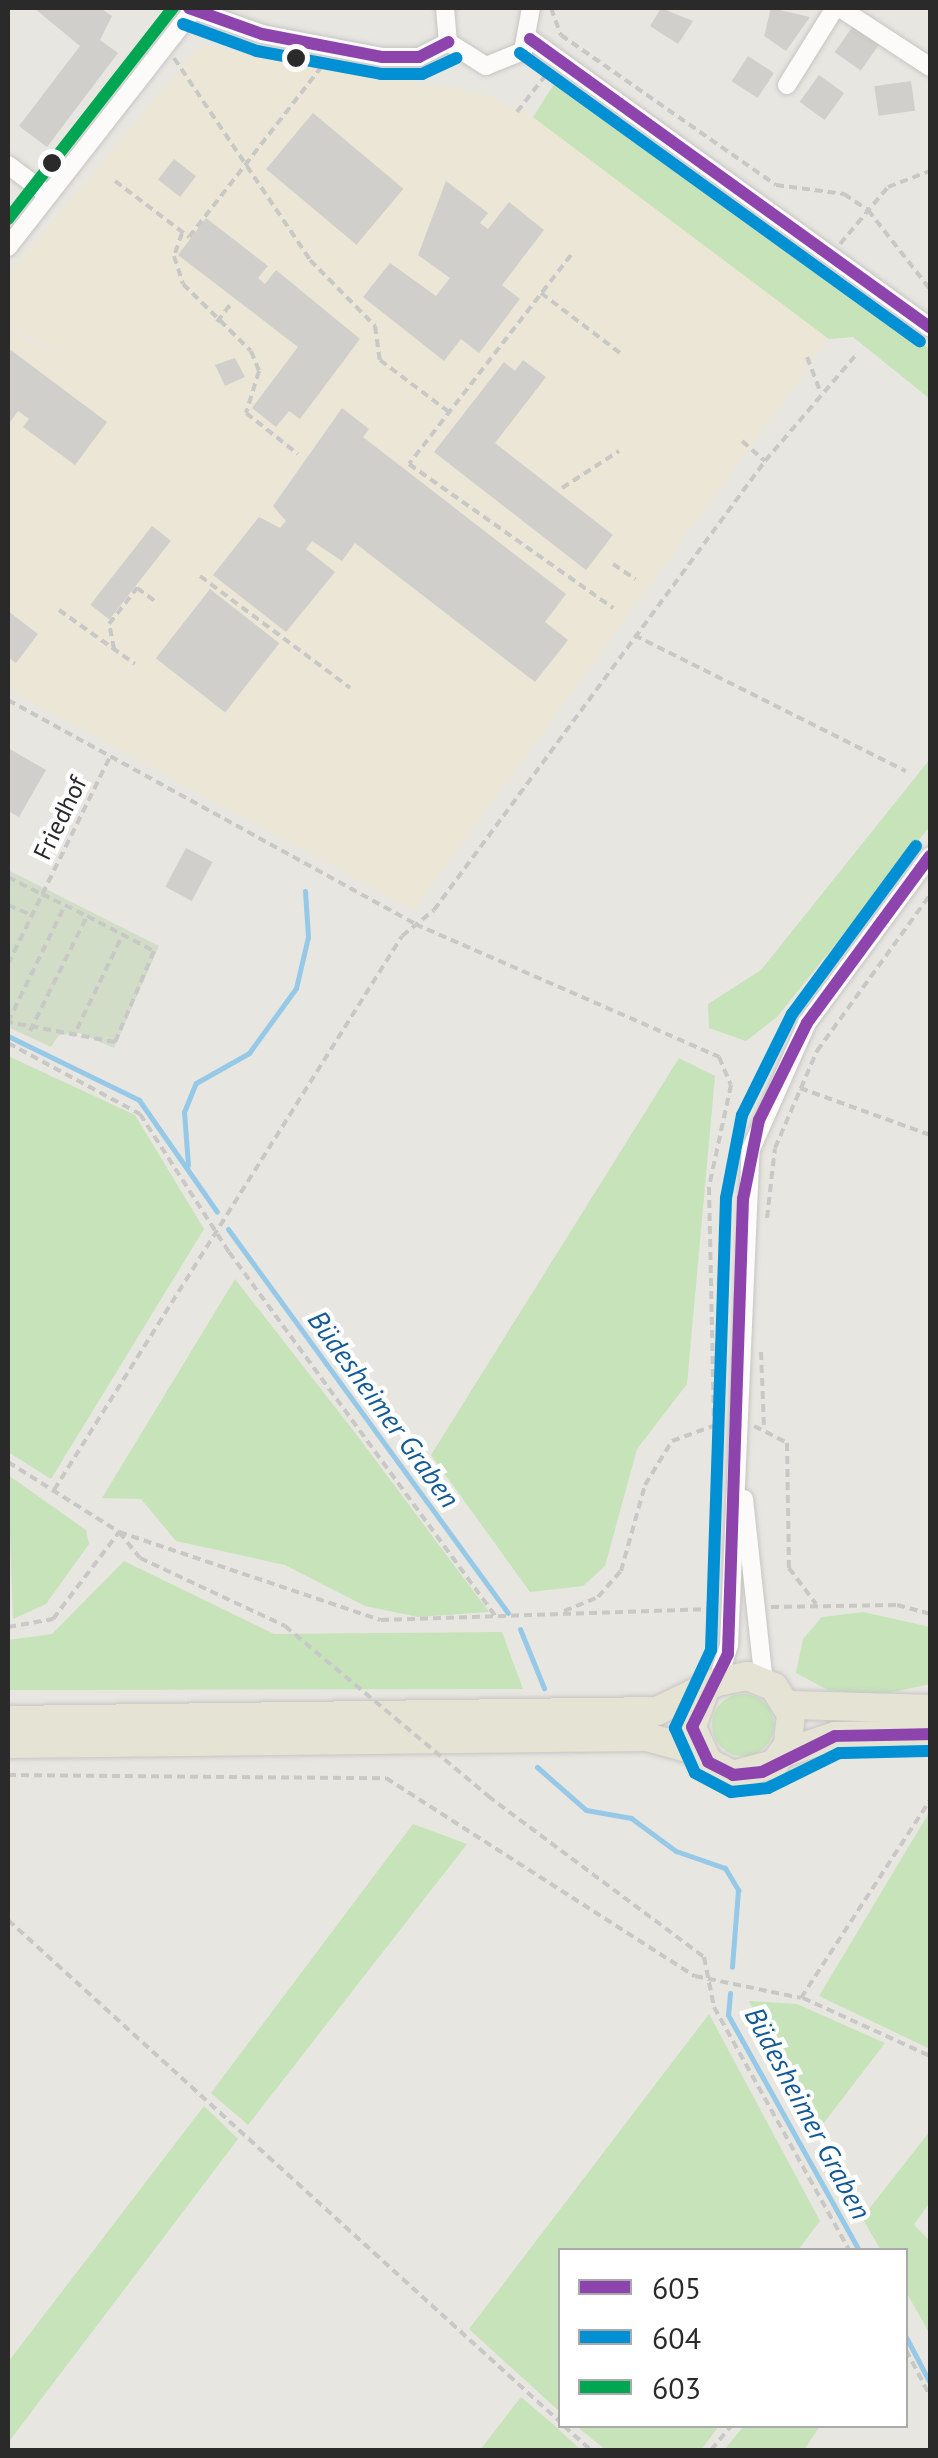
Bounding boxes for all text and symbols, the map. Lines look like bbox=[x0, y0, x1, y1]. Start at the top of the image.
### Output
unlabelled marker bbox=[286, 48, 306, 68]
unlabelled marker bbox=[42, 153, 62, 173]
street label: Friedhof bbox=[27, 771, 93, 865]
water label: Büdesheimer Graben bbox=[301, 1304, 467, 1514]
water label: Büdesheimer Graben bbox=[738, 2001, 878, 2225]
legend bbox=[558, 2248, 908, 2428]
text: 605 bbox=[652, 2268, 701, 2307]
text: 604 bbox=[652, 2318, 701, 2357]
text: 603 bbox=[652, 2368, 701, 2407]

